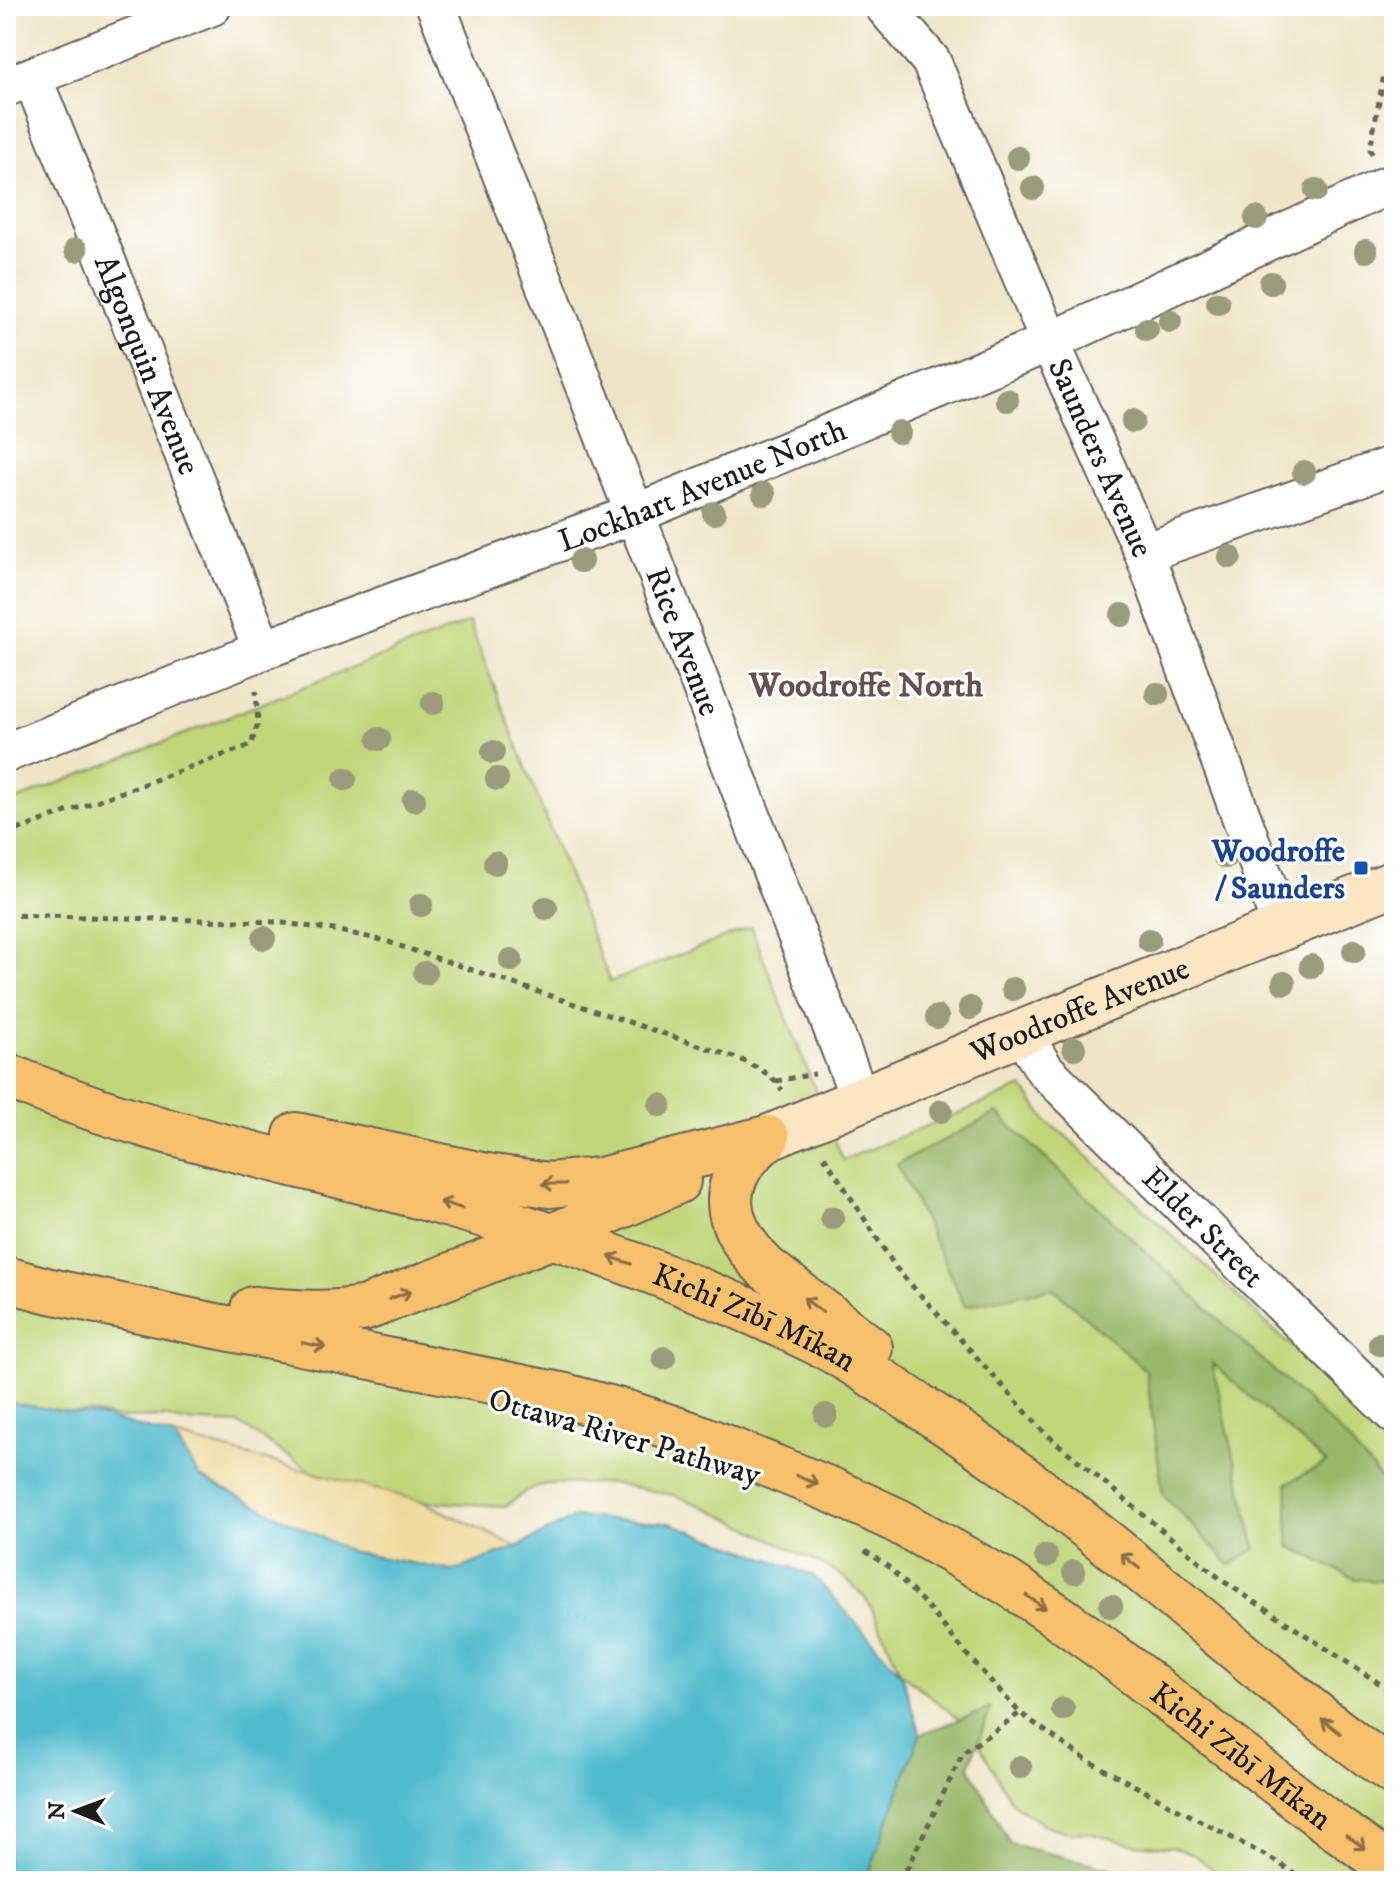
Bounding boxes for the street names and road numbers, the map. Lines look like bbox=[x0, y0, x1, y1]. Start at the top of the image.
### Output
street label: Algonquin Avenue bbox=[84, 250, 208, 481]
street label: Saunders Avenue bbox=[1038, 353, 1161, 564]
street label: Lockhart Avenue North bbox=[553, 411, 853, 562]
street label: Rice Avenue bbox=[635, 562, 729, 722]
street label: Woodroffe Avenue bbox=[964, 949, 1196, 1074]
street label: Elder Street bbox=[1133, 1159, 1272, 1297]
street label: Kichi Zībī Mīkan bbox=[647, 1256, 863, 1382]
street label: Ottawa River Pathway bbox=[484, 1380, 766, 1496]
street label: Kichi Zībī Mīkan bbox=[1141, 1674, 1339, 1840]

